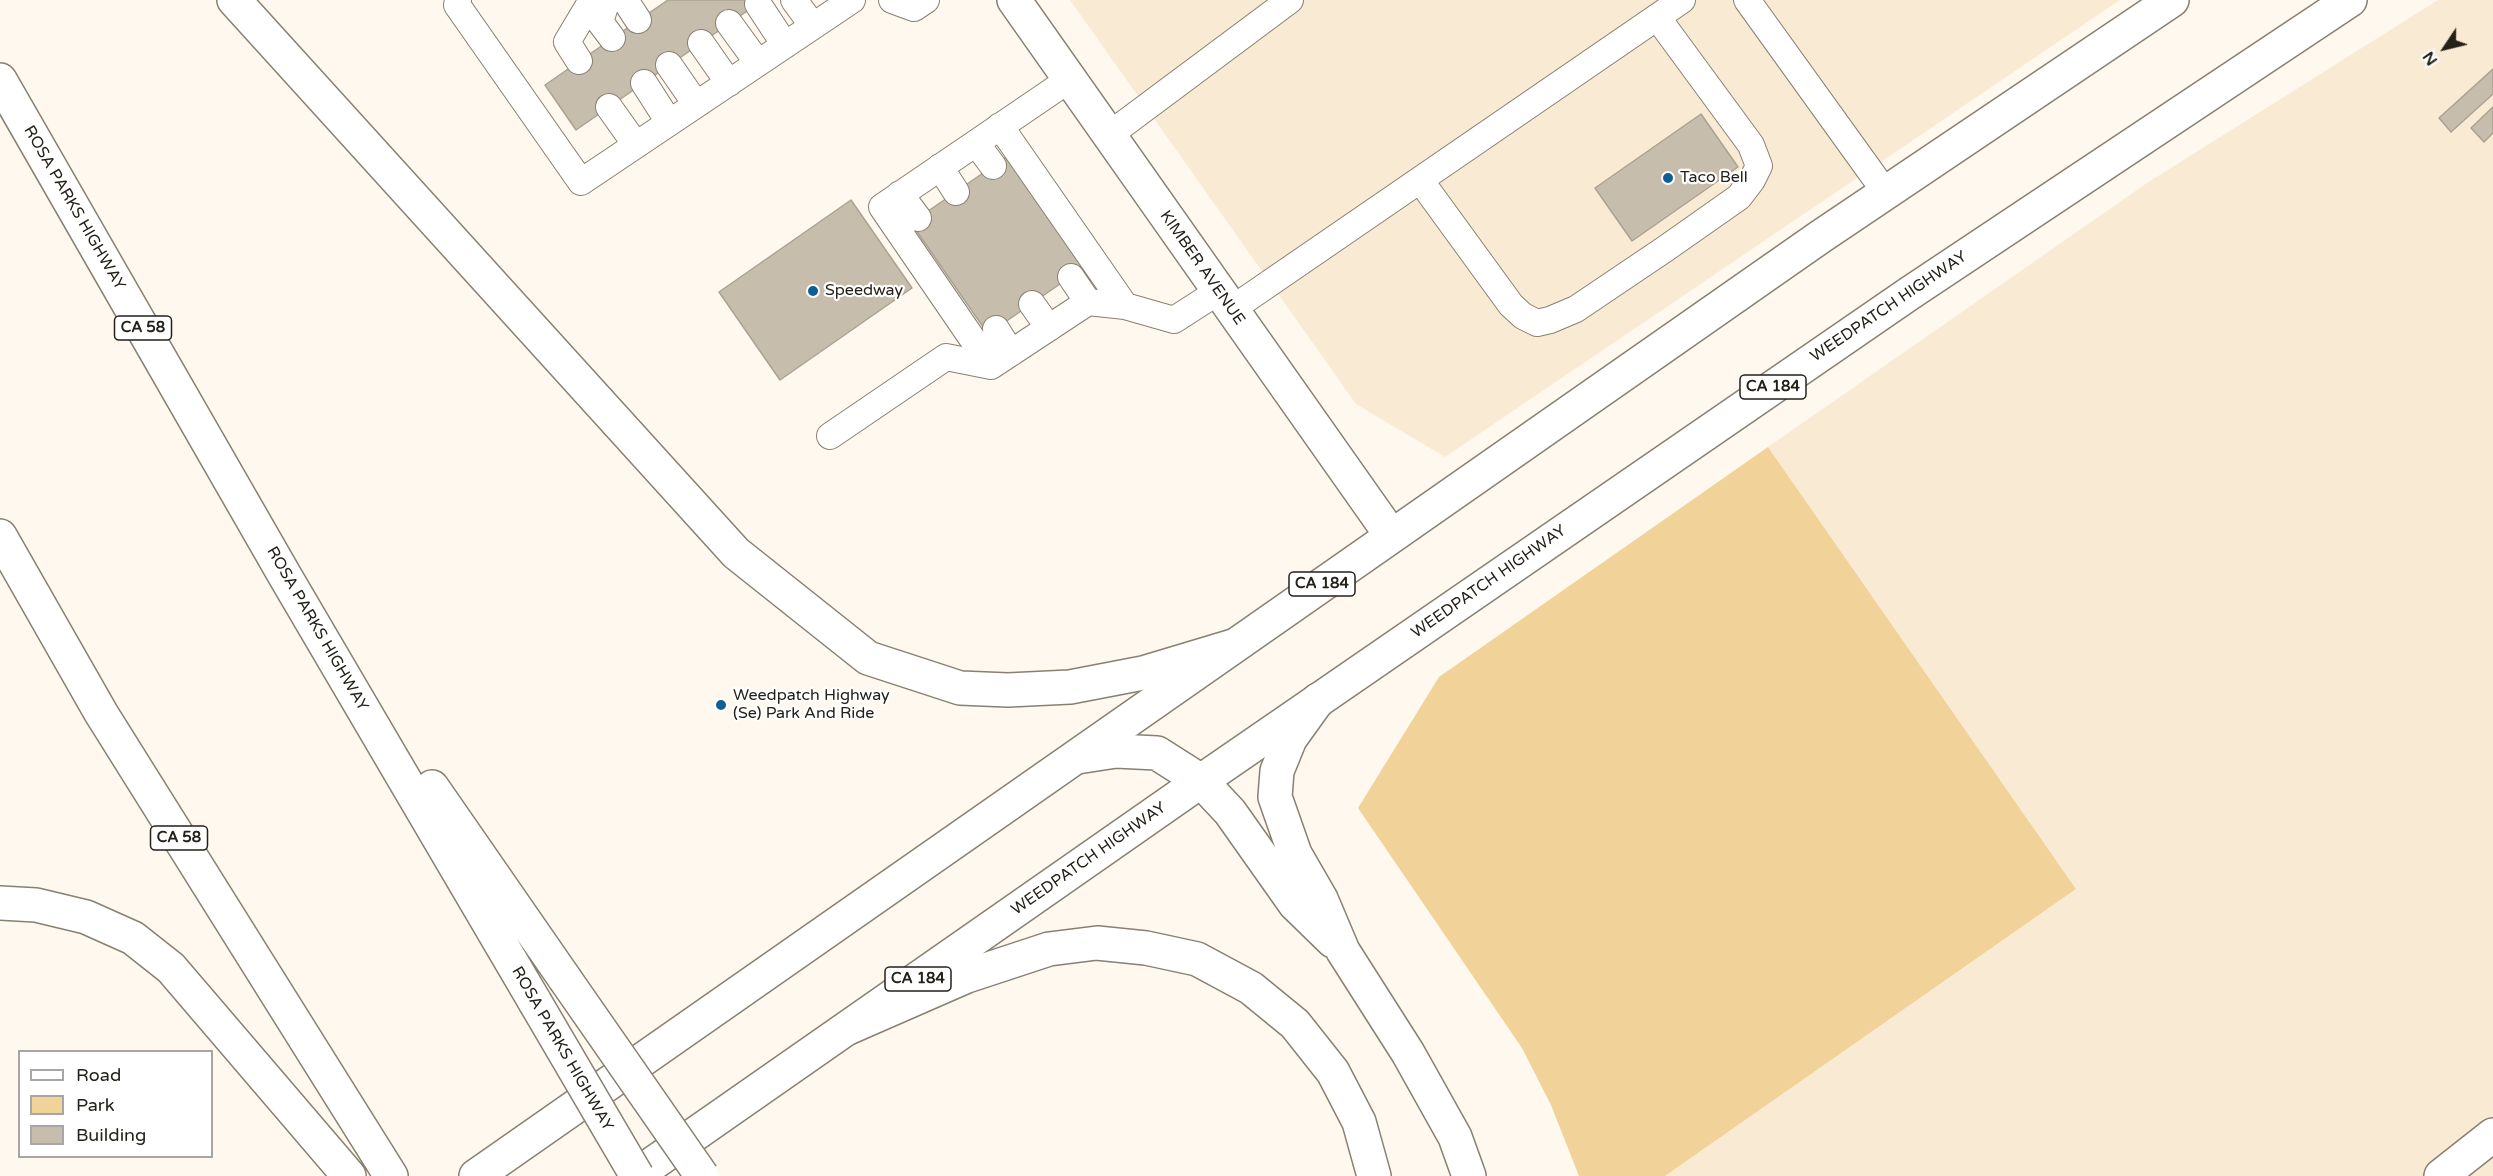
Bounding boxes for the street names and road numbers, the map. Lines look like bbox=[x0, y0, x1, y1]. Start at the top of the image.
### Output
street label: ROSA PARKS HIGHWAY bbox=[19, 122, 129, 294]
street label: KIMBER AVENUE bbox=[1155, 207, 1249, 329]
street label: WEEDPATCH HIGHWAY bbox=[1807, 247, 1971, 367]
road number: CA 58 bbox=[114, 316, 172, 340]
road number: CA 184 bbox=[1740, 375, 1806, 399]
street label: WEEDPATCH HIGHWAY bbox=[1408, 521, 1570, 643]
street label: ROSA PARKS HIGHWAY bbox=[262, 543, 372, 715]
road number: CA 184 bbox=[1289, 572, 1355, 596]
street label: WEEDPATCH HIGHWAY bbox=[1008, 798, 1170, 920]
road number: CA 58 bbox=[150, 826, 207, 850]
street label: ROSA PARKS HIGHWAY bbox=[507, 963, 617, 1135]
road number: CA 184 bbox=[885, 967, 951, 991]

